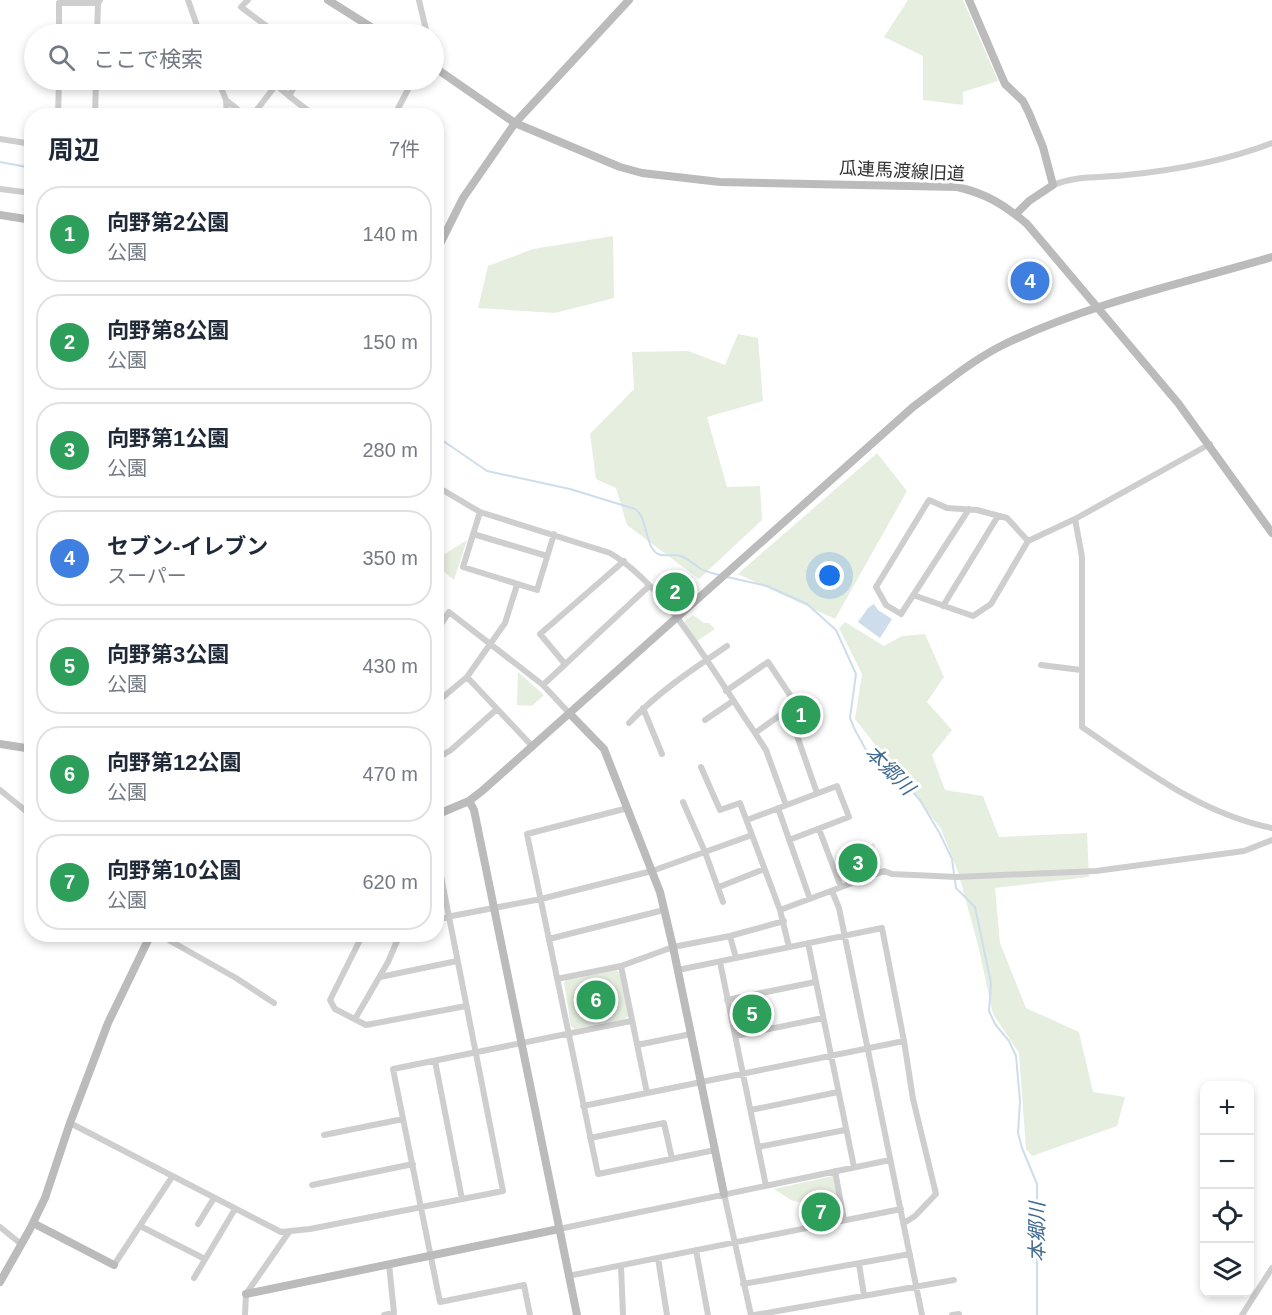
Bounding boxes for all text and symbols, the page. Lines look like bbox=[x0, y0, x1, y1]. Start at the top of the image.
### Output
search box bbox=[24, 24, 444, 90]
icon: search bbox=[45, 41, 78, 74]
text: ここで検索 bbox=[93, 47, 203, 72]
text: 周辺 bbox=[48, 135, 100, 165]
text: 7件 bbox=[389, 138, 420, 160]
street label: 瓜連馬渡線旧道 bbox=[839, 158, 965, 184]
text: 向野第2公園 bbox=[107, 210, 229, 235]
text: 1 bbox=[64, 223, 75, 245]
text: 140 m bbox=[362, 223, 418, 245]
text: 公園 bbox=[107, 241, 147, 263]
pin: 4 bbox=[1010, 258, 1050, 304]
text: 向野第8公園 bbox=[107, 318, 229, 343]
text: 2 bbox=[64, 331, 75, 353]
text: 150 m bbox=[362, 331, 418, 353]
text: 公園 bbox=[107, 349, 147, 371]
text: 向野第1公園 bbox=[107, 426, 229, 451]
text: 3 bbox=[64, 439, 75, 461]
text: 280 m bbox=[362, 439, 418, 461]
text: 公園 bbox=[107, 457, 147, 479]
text: セブン-イレブン bbox=[107, 534, 268, 559]
text: 4 bbox=[64, 547, 75, 569]
text: 350 m bbox=[362, 547, 418, 569]
your location bbox=[815, 561, 844, 590]
text: スーパー bbox=[107, 565, 187, 587]
pin: 2 bbox=[656, 570, 694, 614]
text: 向野第3公園 bbox=[107, 642, 229, 667]
text: 5 bbox=[64, 655, 75, 677]
text: 430 m bbox=[362, 655, 418, 677]
text: 公園 bbox=[107, 673, 147, 695]
pin: 1 bbox=[782, 692, 820, 738]
water label: 本郷川 bbox=[861, 741, 920, 800]
text: 向野第12公園 bbox=[107, 750, 241, 775]
text: 6 bbox=[64, 763, 75, 785]
text: 470 m bbox=[362, 763, 418, 785]
text: 公園 bbox=[107, 781, 147, 803]
pin: 3 bbox=[838, 840, 878, 886]
text: 向野第10公園 bbox=[107, 858, 241, 883]
text: 7 bbox=[64, 871, 75, 893]
text: 620 m bbox=[362, 871, 418, 893]
text: 公園 bbox=[107, 889, 147, 911]
pin: 6 bbox=[576, 978, 616, 1022]
pin: 5 bbox=[732, 992, 771, 1036]
map controls bbox=[1200, 1081, 1254, 1297]
button: + bbox=[1200, 1081, 1254, 1135]
button: − bbox=[1200, 1135, 1254, 1189]
button: locate bbox=[1200, 1189, 1254, 1243]
pin: 7 bbox=[802, 1190, 840, 1234]
water label: 本郷川 bbox=[1026, 1200, 1048, 1262]
button: layers bbox=[1200, 1243, 1254, 1297]

